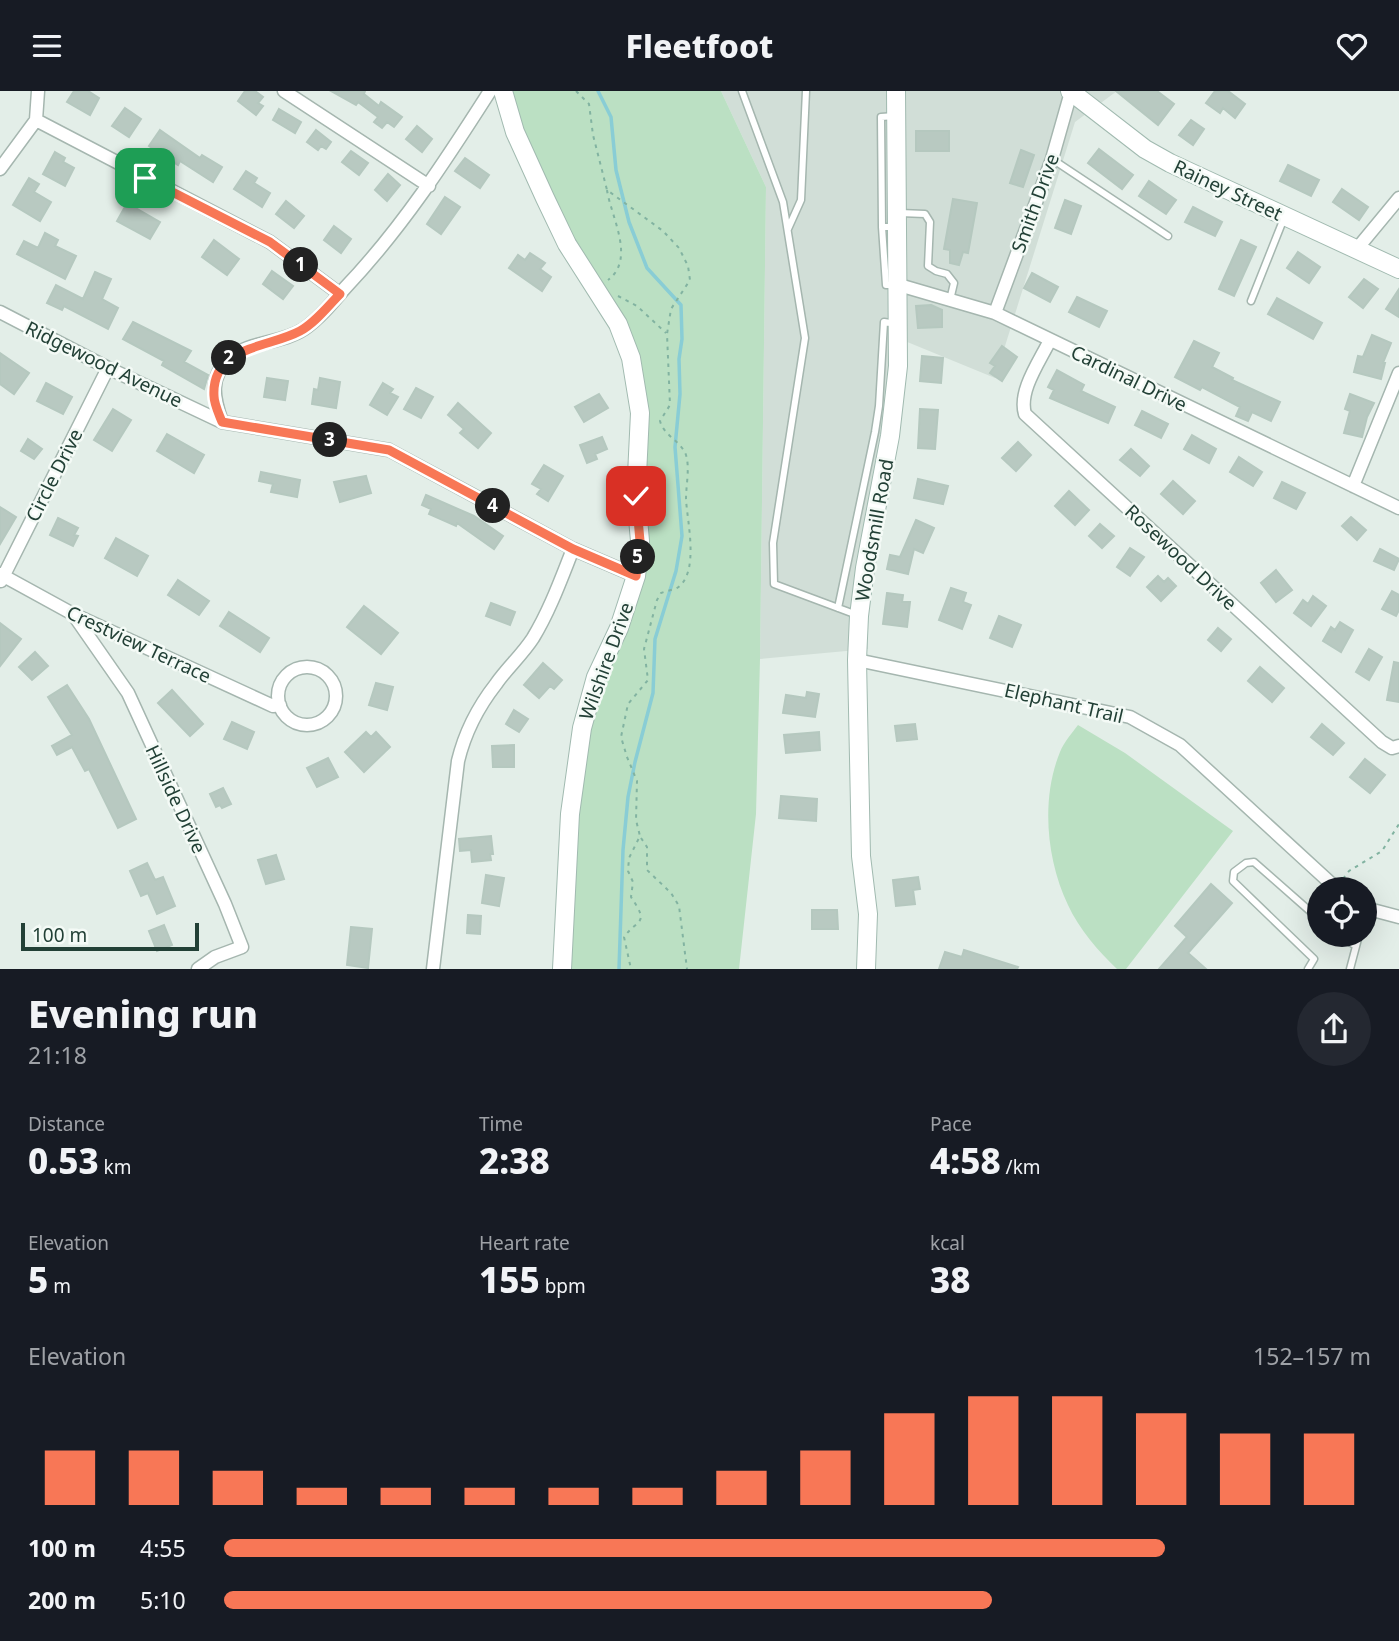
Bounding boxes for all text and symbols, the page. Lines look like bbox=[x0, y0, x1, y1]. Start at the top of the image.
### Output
text: Fleetfoot bbox=[626, 24, 773, 67]
icon: menu bbox=[28, 27, 66, 65]
icon: heart bbox=[1333, 27, 1371, 65]
pin bbox=[115, 148, 175, 208]
street label: Smith Drive bbox=[1005, 150, 1065, 256]
street label: Rainey Street bbox=[1169, 153, 1287, 227]
icon: arrive bbox=[126, 159, 164, 197]
pin: 1 bbox=[284, 247, 318, 283]
text: 1 bbox=[295, 251, 306, 277]
street label: Ridgewood Avenue bbox=[21, 315, 187, 413]
street label: Cardinal Drive bbox=[1067, 339, 1191, 417]
pin: 2 bbox=[212, 341, 246, 375]
text: 2 bbox=[223, 344, 234, 370]
pin: 3 bbox=[312, 423, 348, 457]
street label: Circle Drive bbox=[19, 424, 89, 526]
text: 3 bbox=[324, 426, 335, 452]
street label: Woodsmill Road bbox=[849, 457, 899, 603]
pin bbox=[606, 466, 666, 526]
icon: check bbox=[617, 477, 655, 515]
pin: 4 bbox=[476, 489, 510, 523]
text: 4 bbox=[487, 492, 498, 518]
street label: Rosewood Drive bbox=[1119, 498, 1243, 616]
pin: 5 bbox=[620, 539, 656, 575]
text: 5 bbox=[632, 543, 643, 569]
street label: Crestview Terrace bbox=[63, 599, 215, 689]
street label: Wilshire Drive bbox=[573, 599, 639, 723]
street label: Elephant Trail bbox=[1002, 677, 1126, 729]
street label: Hillside Drive bbox=[139, 740, 213, 858]
map controls bbox=[1307, 877, 1377, 947]
button: locate bbox=[1307, 877, 1377, 947]
scale bar bbox=[21, 920, 200, 952]
text: 100 m bbox=[32, 922, 87, 948]
text: Evening run bbox=[28, 987, 258, 1039]
button: share bbox=[1297, 992, 1371, 1066]
text: 21:18 bbox=[28, 1039, 87, 1071]
text: Distance bbox=[28, 1111, 105, 1137]
text: Time bbox=[479, 1111, 523, 1137]
text: Pace bbox=[930, 1111, 972, 1137]
text: 0.53 bbox=[28, 1137, 99, 1184]
text: 2:38 bbox=[479, 1137, 550, 1184]
text: 4:58 bbox=[930, 1137, 1001, 1184]
text: km bbox=[99, 1154, 132, 1180]
text: /km bbox=[1001, 1154, 1041, 1180]
text: Elevation bbox=[28, 1230, 109, 1256]
text: Heart rate bbox=[479, 1230, 570, 1256]
text: kcal bbox=[930, 1230, 965, 1256]
text: 5 bbox=[28, 1256, 48, 1303]
text: 155 bbox=[479, 1256, 540, 1303]
text: 38 bbox=[930, 1256, 970, 1303]
text: m bbox=[48, 1273, 71, 1299]
text: bpm bbox=[540, 1273, 586, 1299]
text: Elevation bbox=[28, 1340, 126, 1372]
text: 152–157 m bbox=[1253, 1340, 1371, 1372]
text: 100 m bbox=[28, 1532, 96, 1564]
text: 4:55 bbox=[140, 1532, 186, 1564]
text: 200 m bbox=[28, 1584, 96, 1616]
text: 5:10 bbox=[140, 1584, 186, 1616]

